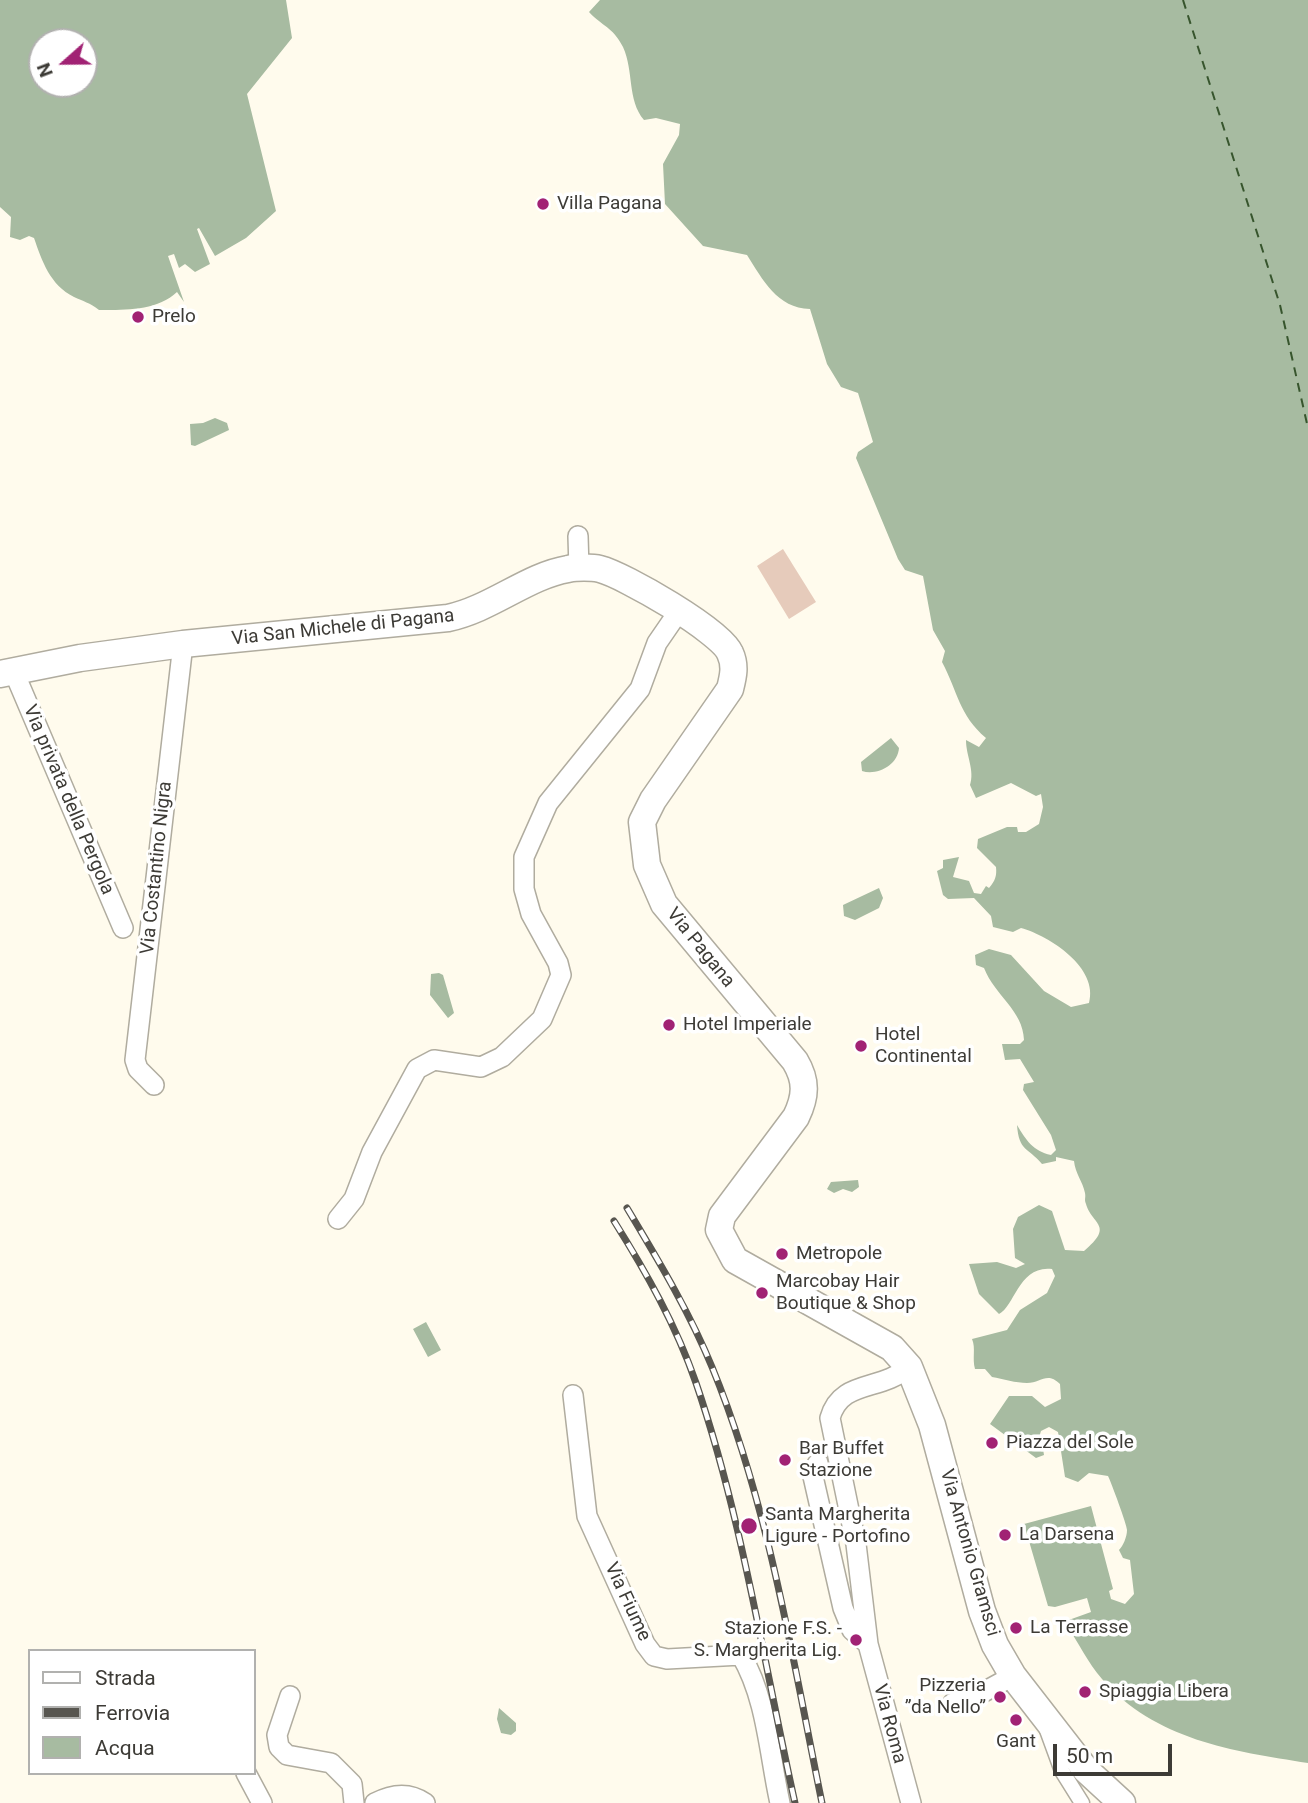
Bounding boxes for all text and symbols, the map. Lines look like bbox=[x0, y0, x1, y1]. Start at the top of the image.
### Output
north arrow bbox=[28, 28, 98, 98]
text: N bbox=[32, 60, 58, 80]
place label: Villa Pagana bbox=[557, 193, 662, 215]
marker: Villa Pagana bbox=[535, 196, 551, 212]
place label: Prelo bbox=[152, 306, 196, 328]
marker: Prelo bbox=[130, 309, 146, 325]
street label: Via San Michele di Pagana bbox=[231, 605, 455, 651]
street label: Via privata della Pergola bbox=[18, 702, 118, 898]
street label: Via Costantino Nigra bbox=[137, 780, 177, 956]
street label: Via Pagana bbox=[661, 904, 739, 992]
place label: Hotel Imperiale bbox=[683, 1014, 812, 1036]
marker: Hotel Imperiale bbox=[661, 1017, 677, 1033]
place label: Hotel Continental bbox=[875, 1024, 972, 1068]
marker: Hotel Continental bbox=[853, 1038, 869, 1054]
place label: Metropole bbox=[796, 1243, 882, 1265]
marker: Metropole bbox=[774, 1246, 790, 1262]
place label: Marcobay Hair Boutique & Shop bbox=[776, 1271, 916, 1315]
marker: Marcobay Hair Boutique & Shop bbox=[754, 1285, 770, 1301]
place label: Piazza del Sole bbox=[1006, 1432, 1134, 1454]
marker: Piazza del Sole bbox=[984, 1435, 1000, 1451]
place label: Bar Buffet Stazione bbox=[799, 1438, 884, 1482]
marker: Bar Buffet Stazione bbox=[777, 1452, 793, 1468]
street label: Via Antonio Gramsci bbox=[934, 1467, 1004, 1639]
place label: Santa Margherita Ligure - Portofino bbox=[765, 1504, 910, 1548]
marker: Santa Margherita Ligure - Portofino bbox=[739, 1516, 759, 1536]
place label: La Darsena bbox=[1019, 1524, 1114, 1546]
marker: La Darsena bbox=[997, 1527, 1013, 1543]
street label: Via Fiume bbox=[599, 1559, 655, 1645]
place label: La Terrasse bbox=[1030, 1617, 1128, 1639]
place label: Stazione F.S. - S. Margherita Lig. bbox=[694, 1618, 842, 1662]
marker: La Terrasse bbox=[1008, 1620, 1024, 1636]
marker: Stazione F.S. - S. Margherita Lig. bbox=[848, 1632, 864, 1648]
legend bbox=[28, 1649, 256, 1775]
text: Strada bbox=[95, 1666, 156, 1690]
place label: Pizzeria ”da Nello” bbox=[905, 1675, 986, 1719]
place label: Spiaggia Libera bbox=[1099, 1681, 1229, 1703]
street label: Via Roma bbox=[867, 1682, 911, 1766]
marker: Spiaggia Libera bbox=[1077, 1684, 1093, 1700]
marker: Pizzeria ”da Nello” bbox=[992, 1689, 1008, 1705]
text: Ferrovia bbox=[95, 1701, 170, 1725]
marker: Gant bbox=[1008, 1712, 1024, 1728]
scale bar bbox=[1056, 1730, 1175, 1774]
place label: Gant bbox=[996, 1731, 1036, 1753]
text: Acqua bbox=[95, 1736, 155, 1760]
text: 50 m bbox=[1066, 1744, 1113, 1768]

